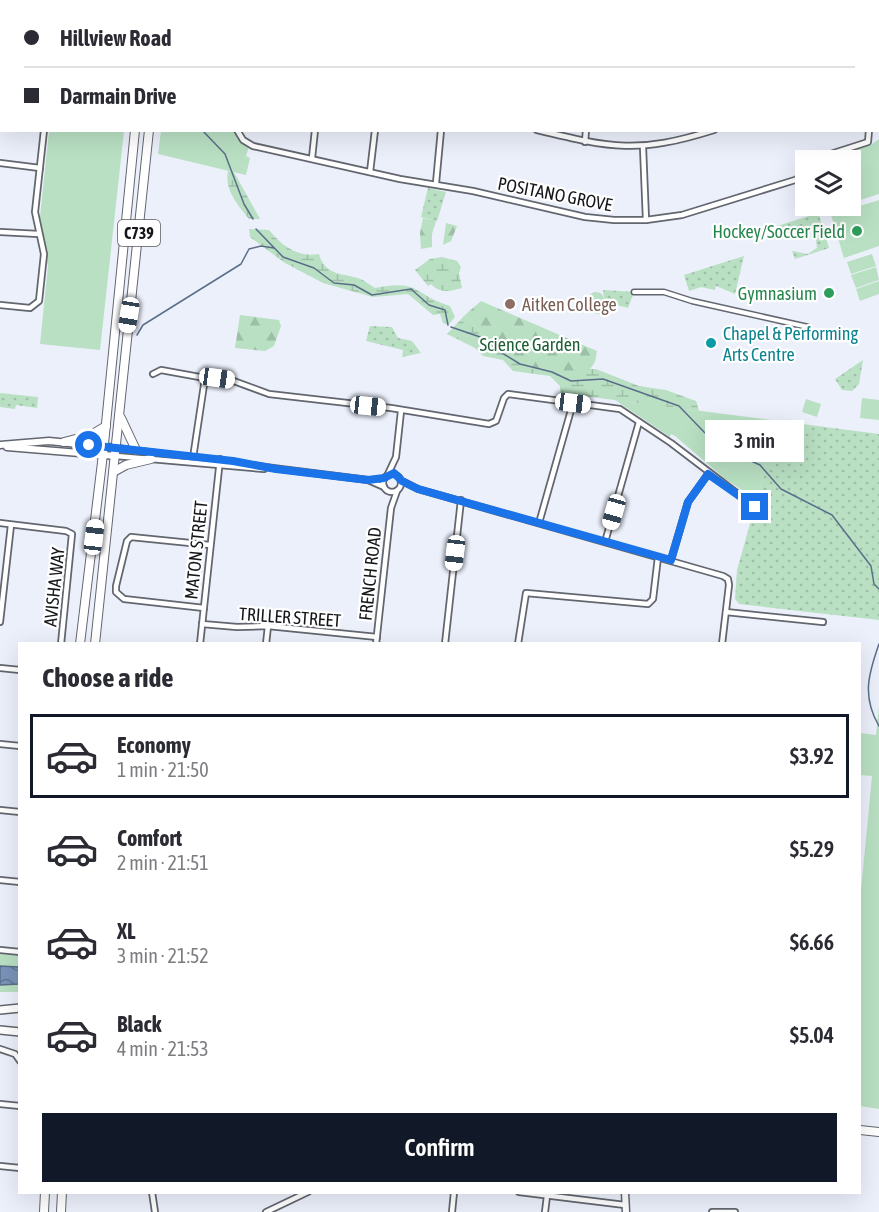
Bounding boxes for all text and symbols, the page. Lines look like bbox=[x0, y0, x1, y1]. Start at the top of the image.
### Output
text: Hillview Road bbox=[60, 25, 171, 51]
text: Darmain Drive bbox=[60, 83, 177, 109]
map controls bbox=[795, 150, 861, 216]
button: layers bbox=[795, 150, 861, 216]
street label: POSITANO GROVE bbox=[496, 173, 614, 215]
road number: C739 bbox=[118, 220, 160, 246]
place label: Hockey/Soccer Field bbox=[712, 221, 845, 242]
marker: Hockey/Soccer Field bbox=[850, 224, 864, 238]
place label: Gymnasium bbox=[738, 283, 817, 304]
marker: Gymnasium bbox=[822, 286, 836, 300]
place label: Aitken College bbox=[522, 294, 617, 315]
car bbox=[117, 296, 141, 334]
marker: Aitken College bbox=[503, 297, 517, 311]
place label: Chapel & Performing Arts Centre bbox=[723, 323, 858, 365]
park label: Science Garden bbox=[479, 334, 581, 355]
marker: Chapel & Performing Arts Centre bbox=[704, 336, 718, 350]
car bbox=[198, 367, 236, 389]
car bbox=[554, 392, 592, 414]
car bbox=[349, 395, 387, 417]
callout: 3 min bbox=[706, 420, 804, 462]
text: 3 min bbox=[734, 429, 775, 452]
route start bbox=[75, 431, 102, 458]
car bbox=[600, 492, 628, 532]
route end bbox=[741, 493, 768, 520]
street label: MATON STREET bbox=[180, 500, 212, 600]
car bbox=[83, 518, 105, 556]
street label: FRENCH ROAD bbox=[355, 526, 385, 622]
car bbox=[444, 534, 466, 572]
street label: AVISHA WAY bbox=[39, 546, 69, 628]
street label: TRILLER STREET bbox=[238, 603, 342, 631]
text: Choose a ride bbox=[42, 662, 174, 693]
icon: car bbox=[45, 729, 99, 783]
text: Economy bbox=[117, 732, 191, 758]
text: $3.92 bbox=[790, 743, 834, 769]
text: 1 min · 21:50 bbox=[117, 758, 209, 781]
icon: car bbox=[45, 822, 99, 876]
text: Comfort bbox=[117, 825, 182, 851]
text: $5.29 bbox=[790, 836, 834, 862]
text: 2 min · 21:51 bbox=[117, 851, 209, 874]
icon: car bbox=[45, 915, 99, 969]
text: XL bbox=[117, 918, 135, 944]
text: $6.66 bbox=[790, 929, 834, 955]
text: 3 min · 21:52 bbox=[117, 944, 209, 967]
icon: car bbox=[45, 1008, 99, 1062]
text: Black bbox=[117, 1011, 161, 1037]
text: $5.04 bbox=[790, 1022, 834, 1048]
text: 4 min · 21:53 bbox=[117, 1037, 209, 1060]
button: Confirm bbox=[42, 1113, 837, 1182]

